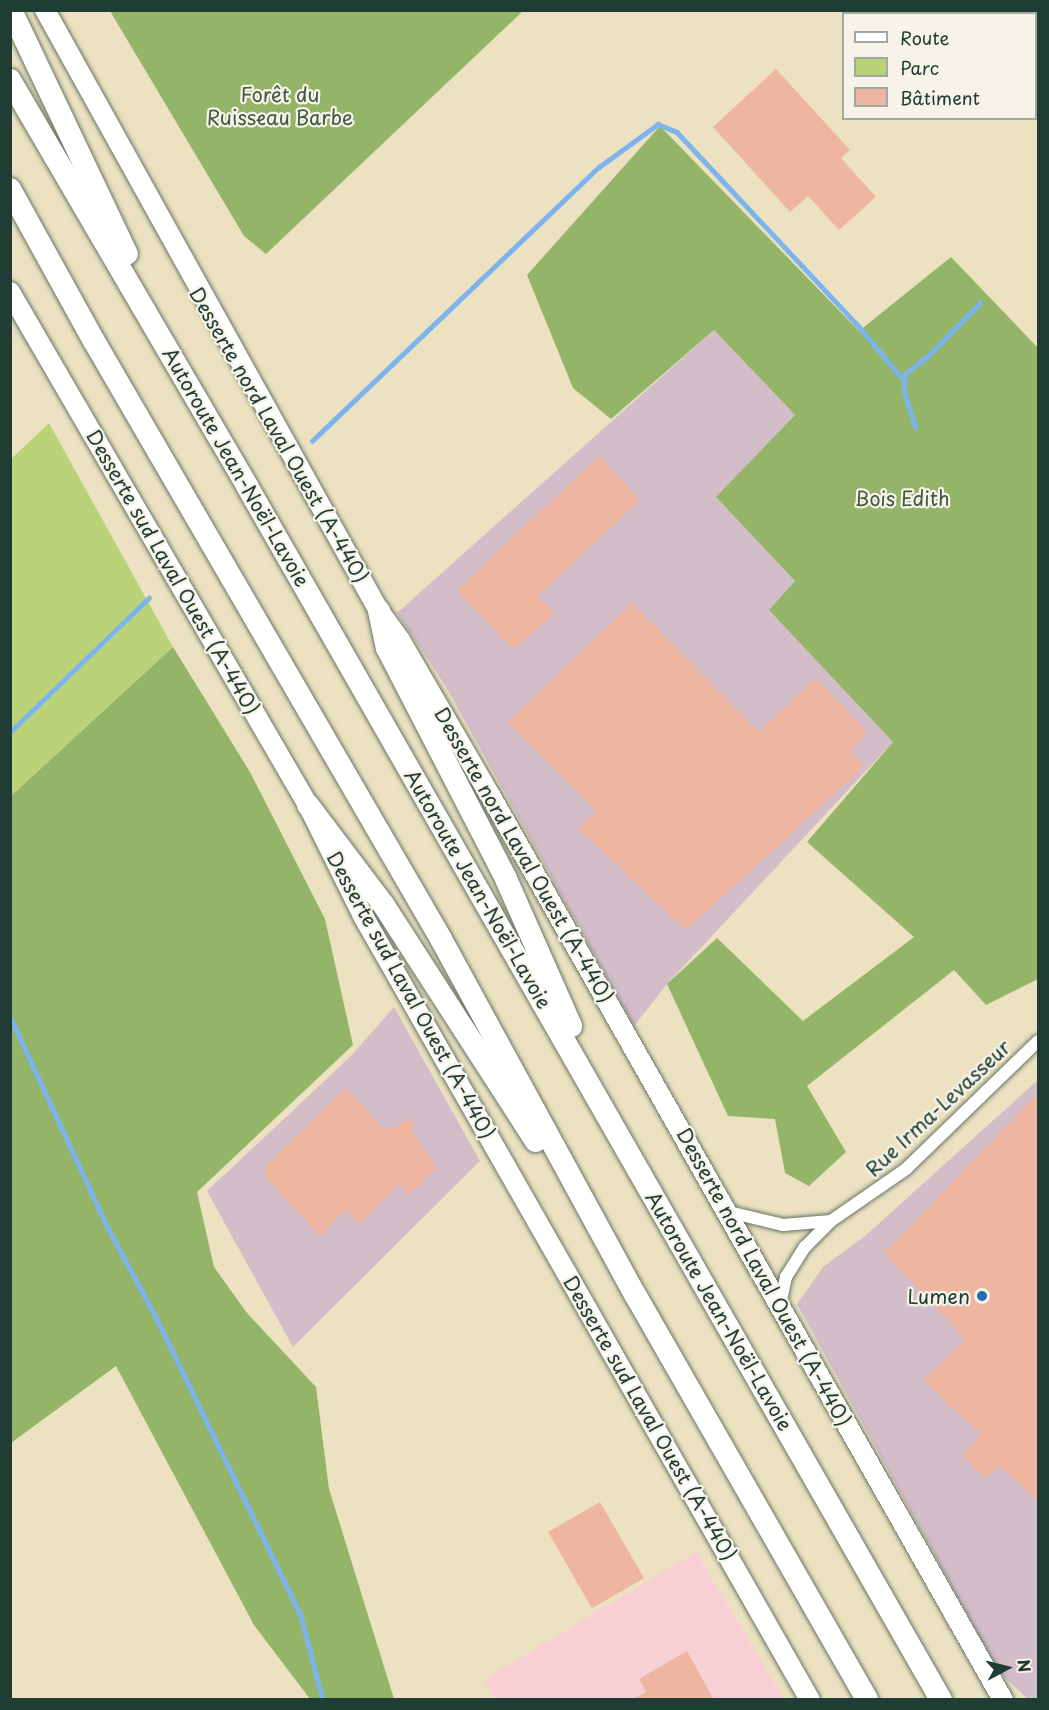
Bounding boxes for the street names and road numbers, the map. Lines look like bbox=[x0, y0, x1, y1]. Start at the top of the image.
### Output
street label: Desserte nord Laval Ouest (A-440) bbox=[184, 282, 374, 588]
street label: Autoroute Jean-Noël-Lavoie bbox=[158, 343, 314, 591]
street label: Desserte sud Laval Ouest (A-440) bbox=[81, 424, 265, 720]
street label: Desserte nord Laval Ouest (A-440) bbox=[429, 702, 619, 1008]
street label: Autoroute Jean-Noël-Lavoie bbox=[400, 765, 556, 1013]
street label: Desserte sud Laval Ouest (A-440) bbox=[321, 846, 501, 1144]
street label: Rue Irma-Levasseur bbox=[860, 1034, 1016, 1182]
street label: Desserte nord Laval Ouest (A-440) bbox=[671, 1123, 857, 1431]
street label: Autoroute Jean-Noël-Lavoie bbox=[641, 1187, 797, 1435]
street label: Desserte sud Laval Ouest (A-440) bbox=[558, 1270, 742, 1566]

